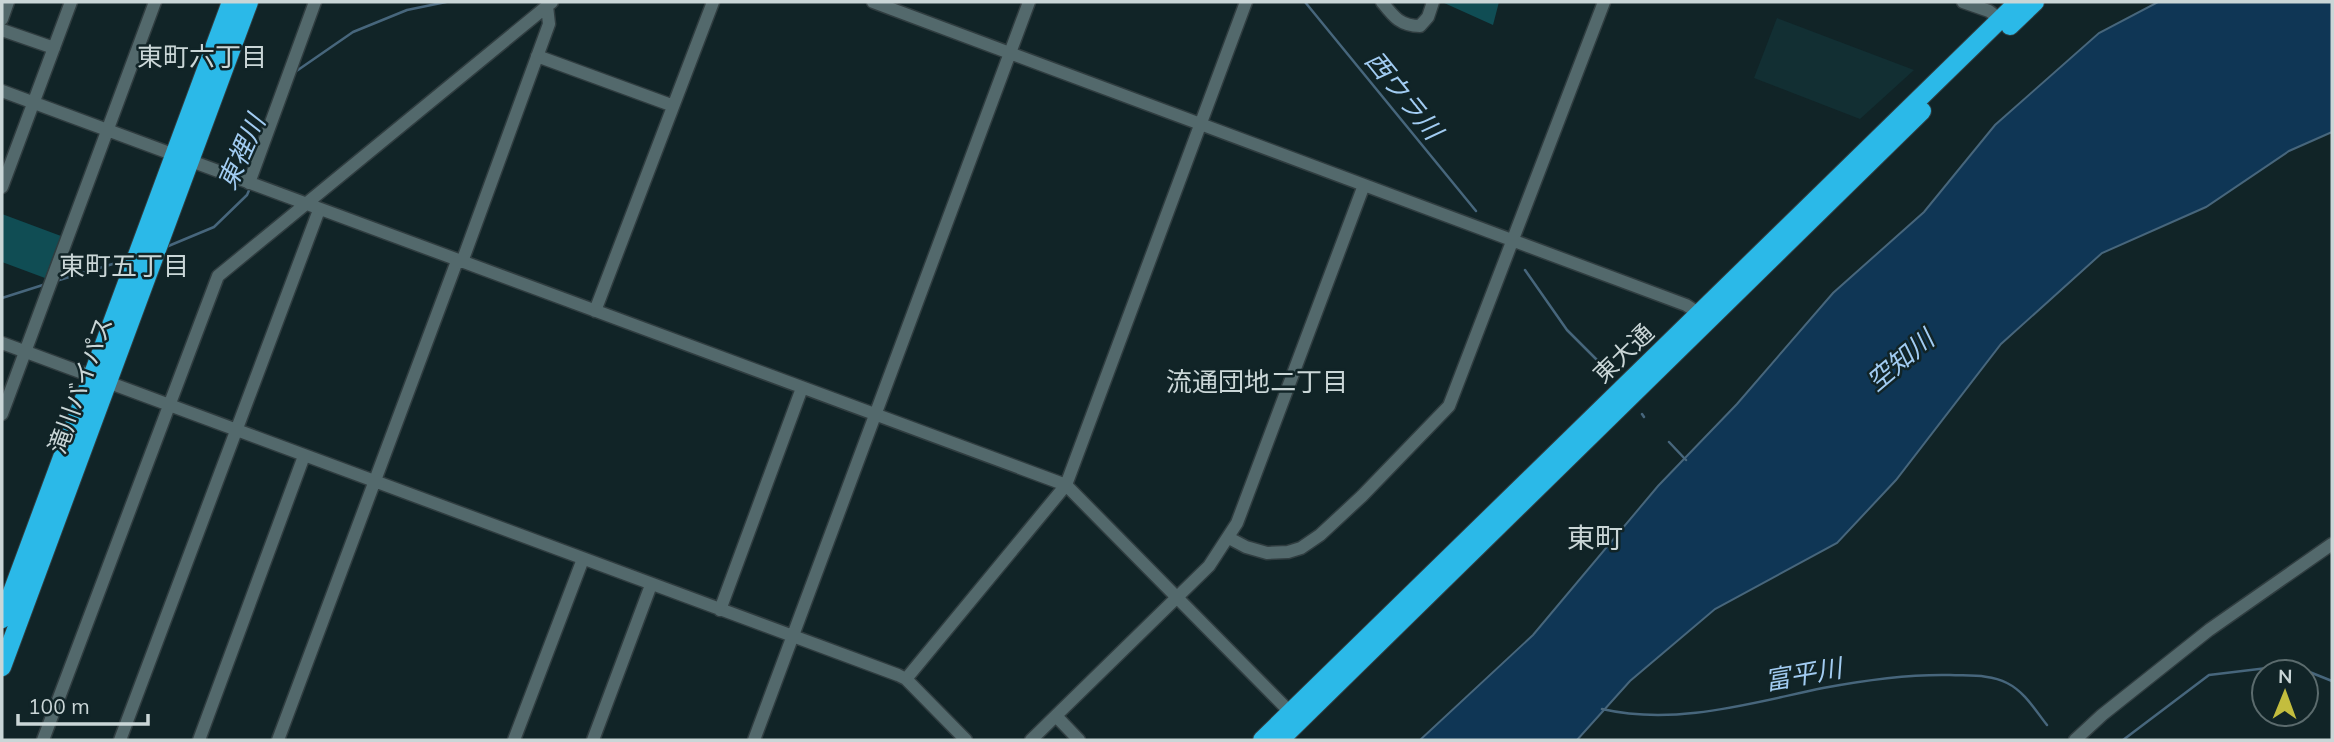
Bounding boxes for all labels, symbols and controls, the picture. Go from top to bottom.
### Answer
district label: 東町六丁目 [137,40,267,73]
water label: 西ウラ川 [1358,44,1451,148]
water label: 東裡川 [210,107,273,194]
district label: 東町五丁目 [59,249,189,282]
street label: 滝川バイパス [41,312,119,458]
street label: 東大通 [1587,317,1659,389]
water label: 空知川 [1860,320,1943,398]
district label: 流通団地二丁目 [1166,365,1348,398]
district label: 東町 [1567,520,1623,555]
water label: 富平川 [1762,650,1847,697]
north arrow [2250,658,2320,728]
text: N [2278,664,2293,688]
scale bar [18,682,147,726]
text: 100 m [28,693,90,719]

